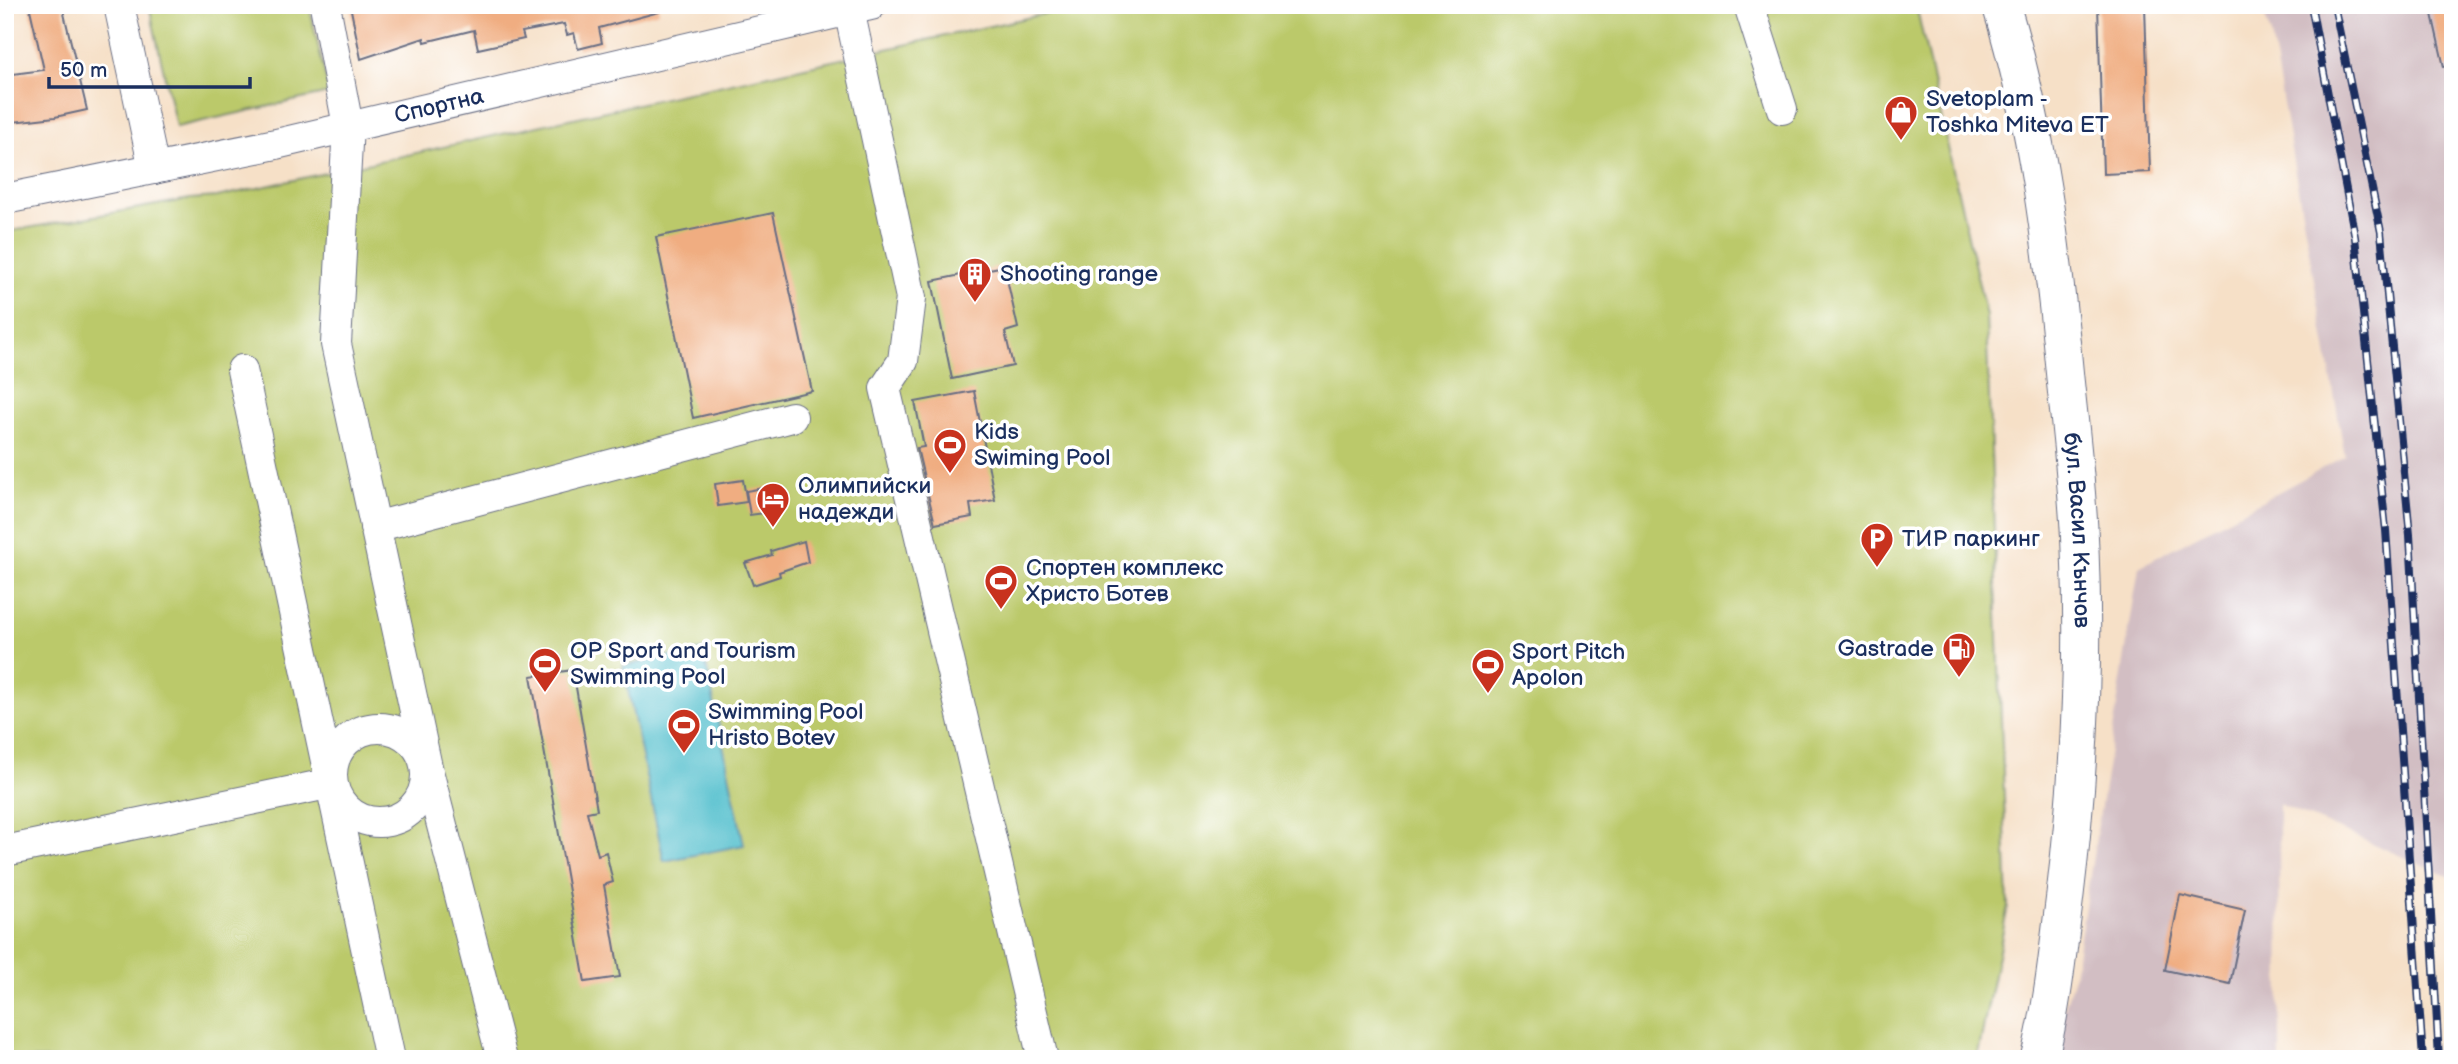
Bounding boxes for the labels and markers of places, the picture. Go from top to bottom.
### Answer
place label: Svetoplam - Toshka Miteva ET [1926,85,2109,139]
shop icon: Svetoplam - Toshka Miteva ET [1882,93,1920,142]
building icon: Shooting range [956,255,994,304]
place label: Shooting range [1000,260,1158,288]
place label: Kids Swiming Pool [974,418,1110,472]
sports icon: Kids Swiming Pool [931,426,969,475]
place label: Олимпийски надежди [798,472,931,526]
hotel icon: Олимпийски надежди [754,480,792,529]
parking icon: ТИР паркинг [1858,520,1896,569]
place label: ТИР паркинг [1902,525,2040,553]
place label: Спортен комплекс Христо Ботев [1026,554,1223,608]
sports icon: Спортен комплекс Христо Ботев [982,562,1020,611]
fuel station icon: Gastrade [1940,630,1978,679]
place label: Gastrade [1838,635,1934,663]
place label: OP Sport and Tourism Swimming Pool [570,637,796,691]
place label: Sport Pitch Apolon [1512,638,1625,692]
sports icon: OP Sport and Tourism Swimming Pool [526,645,564,694]
sports icon: Sport Pitch Apolon [1469,646,1507,695]
place label: Swimming Pool Hristo Botev [708,698,863,752]
sports icon: Swimming Pool Hristo Botev [665,706,703,755]

